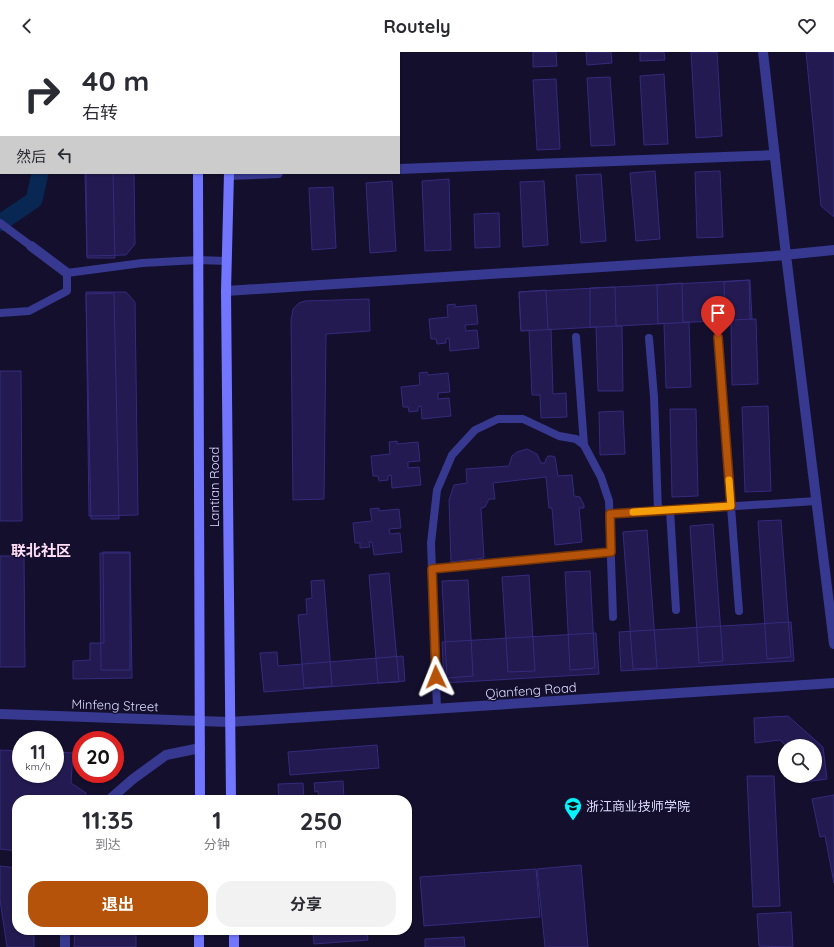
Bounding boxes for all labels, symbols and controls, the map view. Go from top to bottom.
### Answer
icon: back [16,15,38,37]
text: Routely [383,15,451,38]
icon: heart [796,15,818,37]
text: 40 m [82,63,149,98]
icon: right [16,68,68,120]
text: 右转 [82,101,118,124]
icon: left [54,144,76,166]
text: 然后 [16,147,46,166]
pin [701,296,735,337]
icon: arrive [707,302,729,324]
street label: Lantian Road [206,447,222,527]
district label: 联北社区 [11,541,71,560]
position arrow [415,656,457,698]
street label: Qianfeng Road [485,679,577,701]
street label: Minfeng Street [71,695,159,715]
speed limit sign: 20 [72,731,124,783]
text: 11 [30,739,46,764]
map controls [778,739,822,783]
button: search [778,739,822,783]
text: km/h [25,760,51,773]
school or university icon: 浙江商业技师学院 [563,796,583,821]
place label: 浙江商业技师学院 [586,798,690,814]
text: 11:35 [82,805,134,835]
text: 1 [212,805,222,835]
text: 250 [300,806,342,836]
text: m [315,835,327,851]
text: 到达 [95,836,121,852]
text: 分钟 [204,836,230,852]
button: 退出 [28,881,208,927]
button: 分享 [216,881,396,927]

